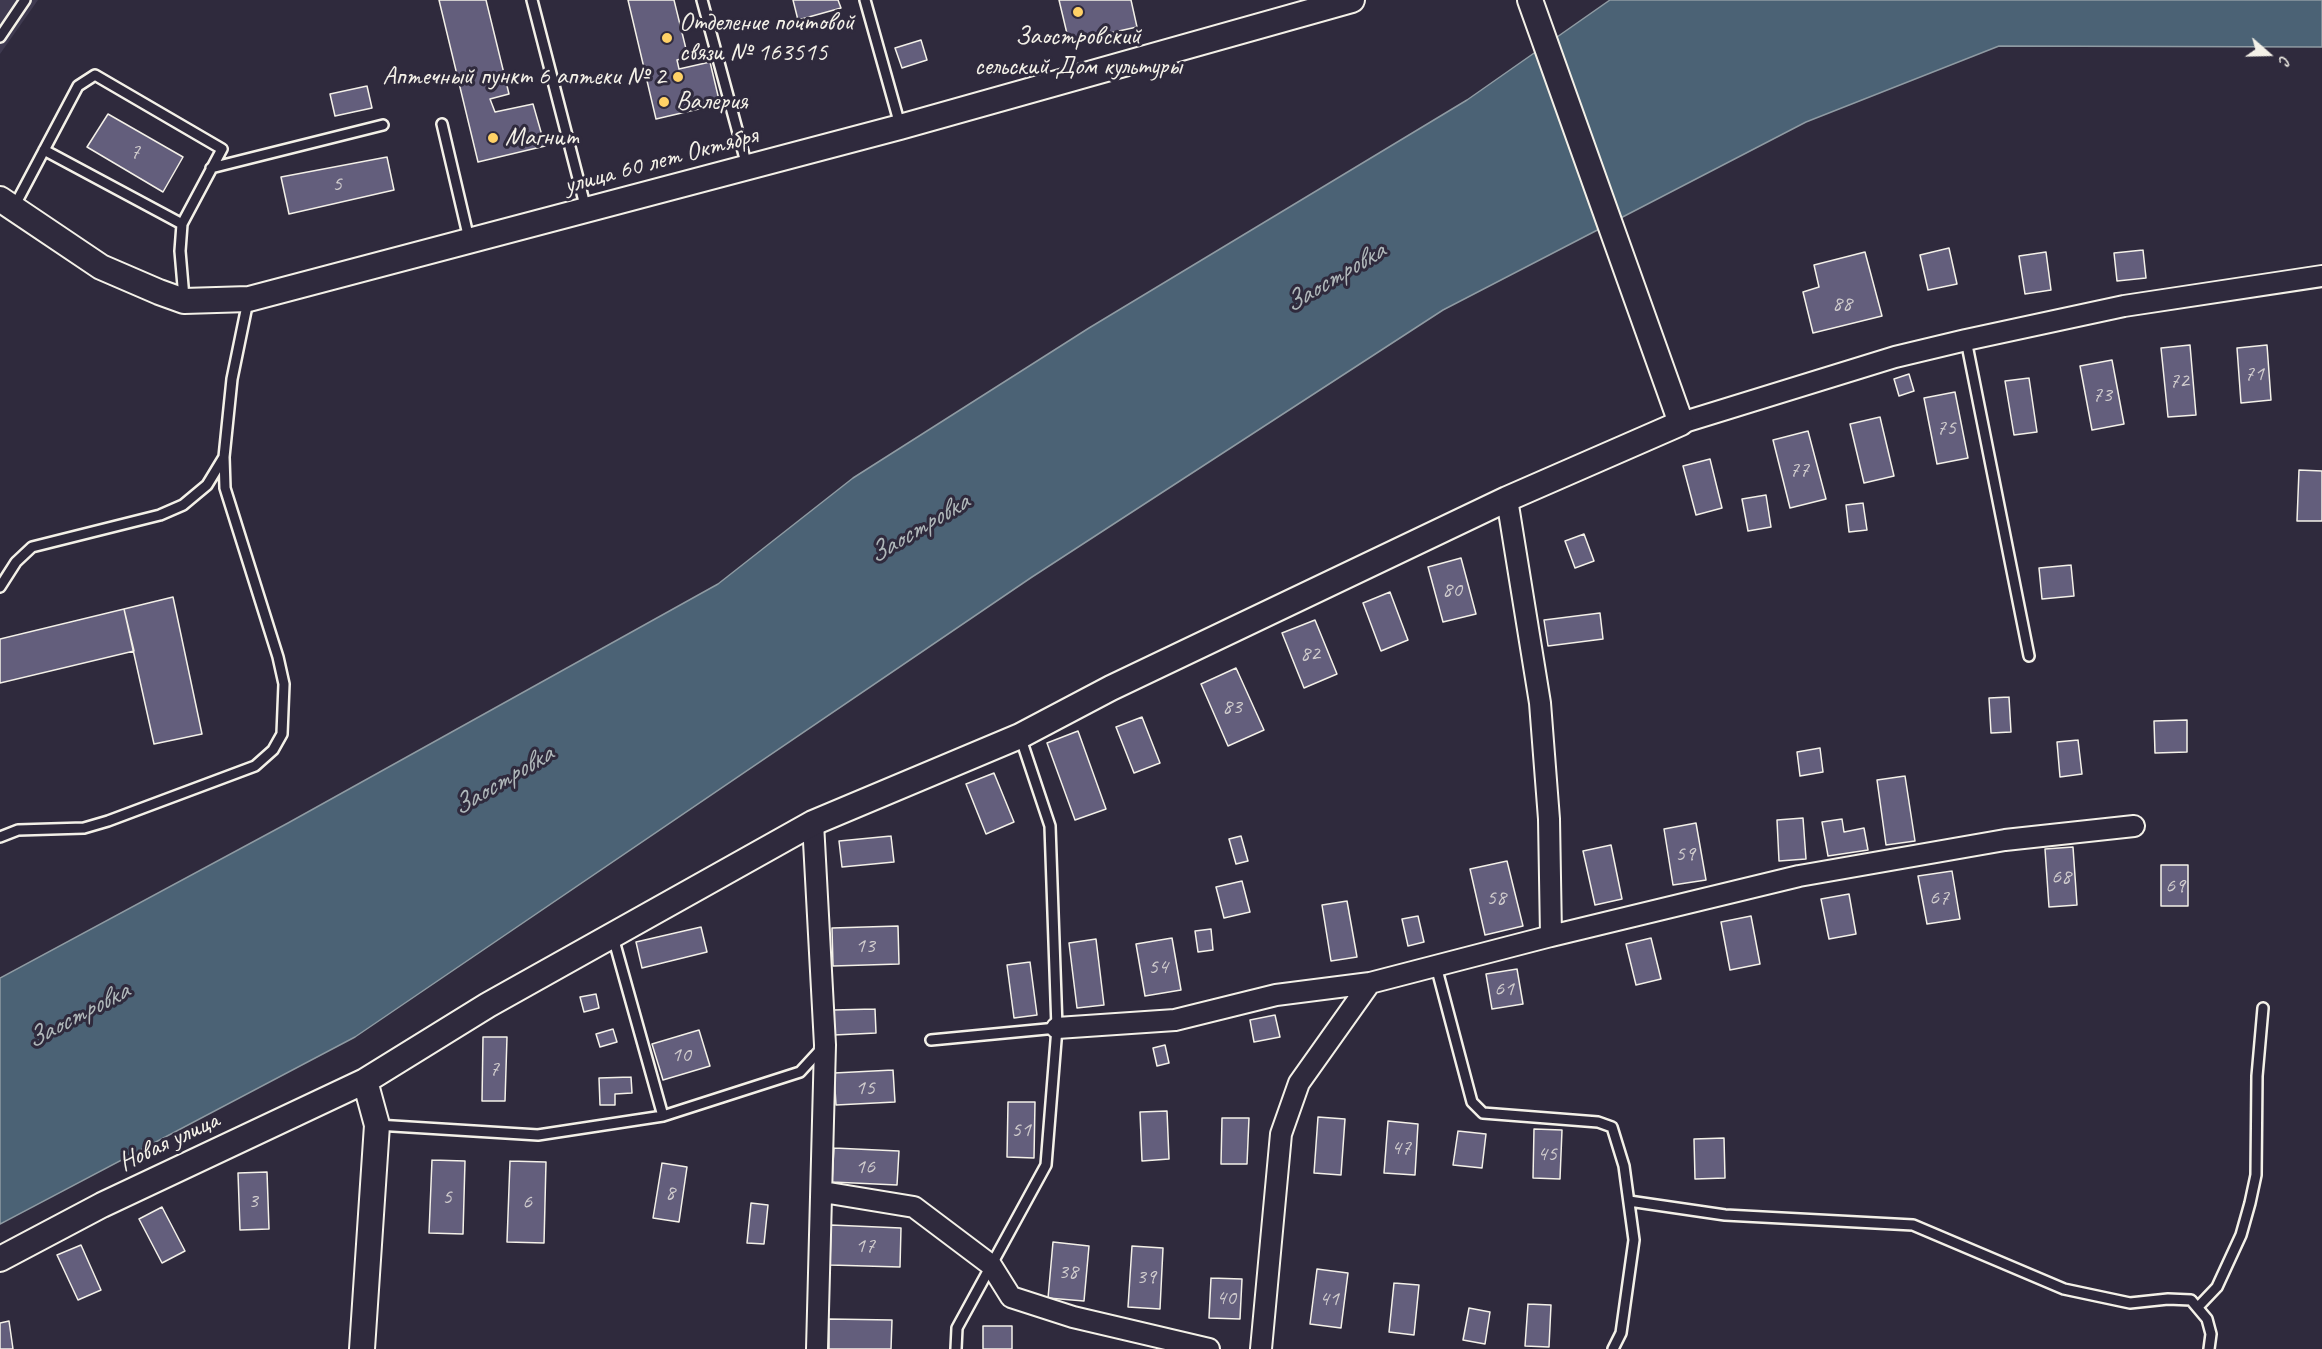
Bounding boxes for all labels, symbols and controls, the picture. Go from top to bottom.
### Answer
marker: Заостровский сельский Дом культуры [1071,5,1085,19]
place label: Отделение почтовой связи № 163515 [679,7,854,68]
place label: Заостровский сельский Дом культуры [974,21,1182,82]
north arrow [2238,24,2298,84]
marker: Отделение почтовой связи № 163515 [660,31,674,45]
text: С [2274,53,2296,67]
place label: Аптечный пункт 6 аптеки № 2 [383,61,666,93]
marker: Аптечный пункт 6 аптеки № 2 [671,70,685,84]
place label: Валерия [676,86,748,118]
marker: Валерия [657,95,671,109]
street label: улица 60 лет Октября [561,120,761,202]
place label: Магнит [505,122,579,154]
marker: Магнит [486,131,500,145]
house number: 7 [130,139,140,165]
house number: 5 [332,171,342,197]
water label: Заостровка [1279,235,1391,321]
house number: 88 [1832,291,1852,317]
house number: 71 [2244,361,2264,387]
house number: 72 [2169,368,2189,394]
house number: 73 [2092,382,2112,408]
house number: 75 [1936,415,1956,441]
house number: 77 [1789,457,1809,483]
water label: Заостровка [863,486,975,572]
house number: 80 [1442,577,1462,603]
house number: 82 [1300,641,1320,667]
house number: 83 [1222,694,1242,720]
water label: Заостровка [447,738,559,824]
house number: 59 [1675,841,1695,867]
house number: 68 [2051,864,2071,890]
house number: 69 [2165,873,2185,899]
house number: 58 [1486,885,1506,911]
house number: 67 [1929,885,1949,911]
house number: 13 [855,933,875,959]
house number: 54 [1148,954,1168,980]
water label: Заостровка [21,975,135,1057]
house number: 61 [1494,976,1514,1002]
house number: 10 [671,1042,691,1068]
house number: 7 [489,1056,499,1082]
house number: 15 [855,1075,875,1101]
street label: Новая улица [114,1105,224,1179]
house number: 51 [1011,1117,1031,1143]
house number: 47 [1391,1135,1411,1161]
house number: 45 [1537,1141,1557,1167]
house number: 16 [855,1154,875,1180]
house number: 8 [665,1180,675,1206]
house number: 5 [442,1184,452,1210]
house number: 3 [248,1188,258,1214]
house number: 6 [522,1189,532,1215]
house number: 17 [855,1233,875,1259]
house number: 38 [1058,1259,1078,1285]
house number: 39 [1136,1264,1156,1290]
house number: 40 [1216,1285,1236,1311]
house number: 41 [1319,1286,1339,1312]

